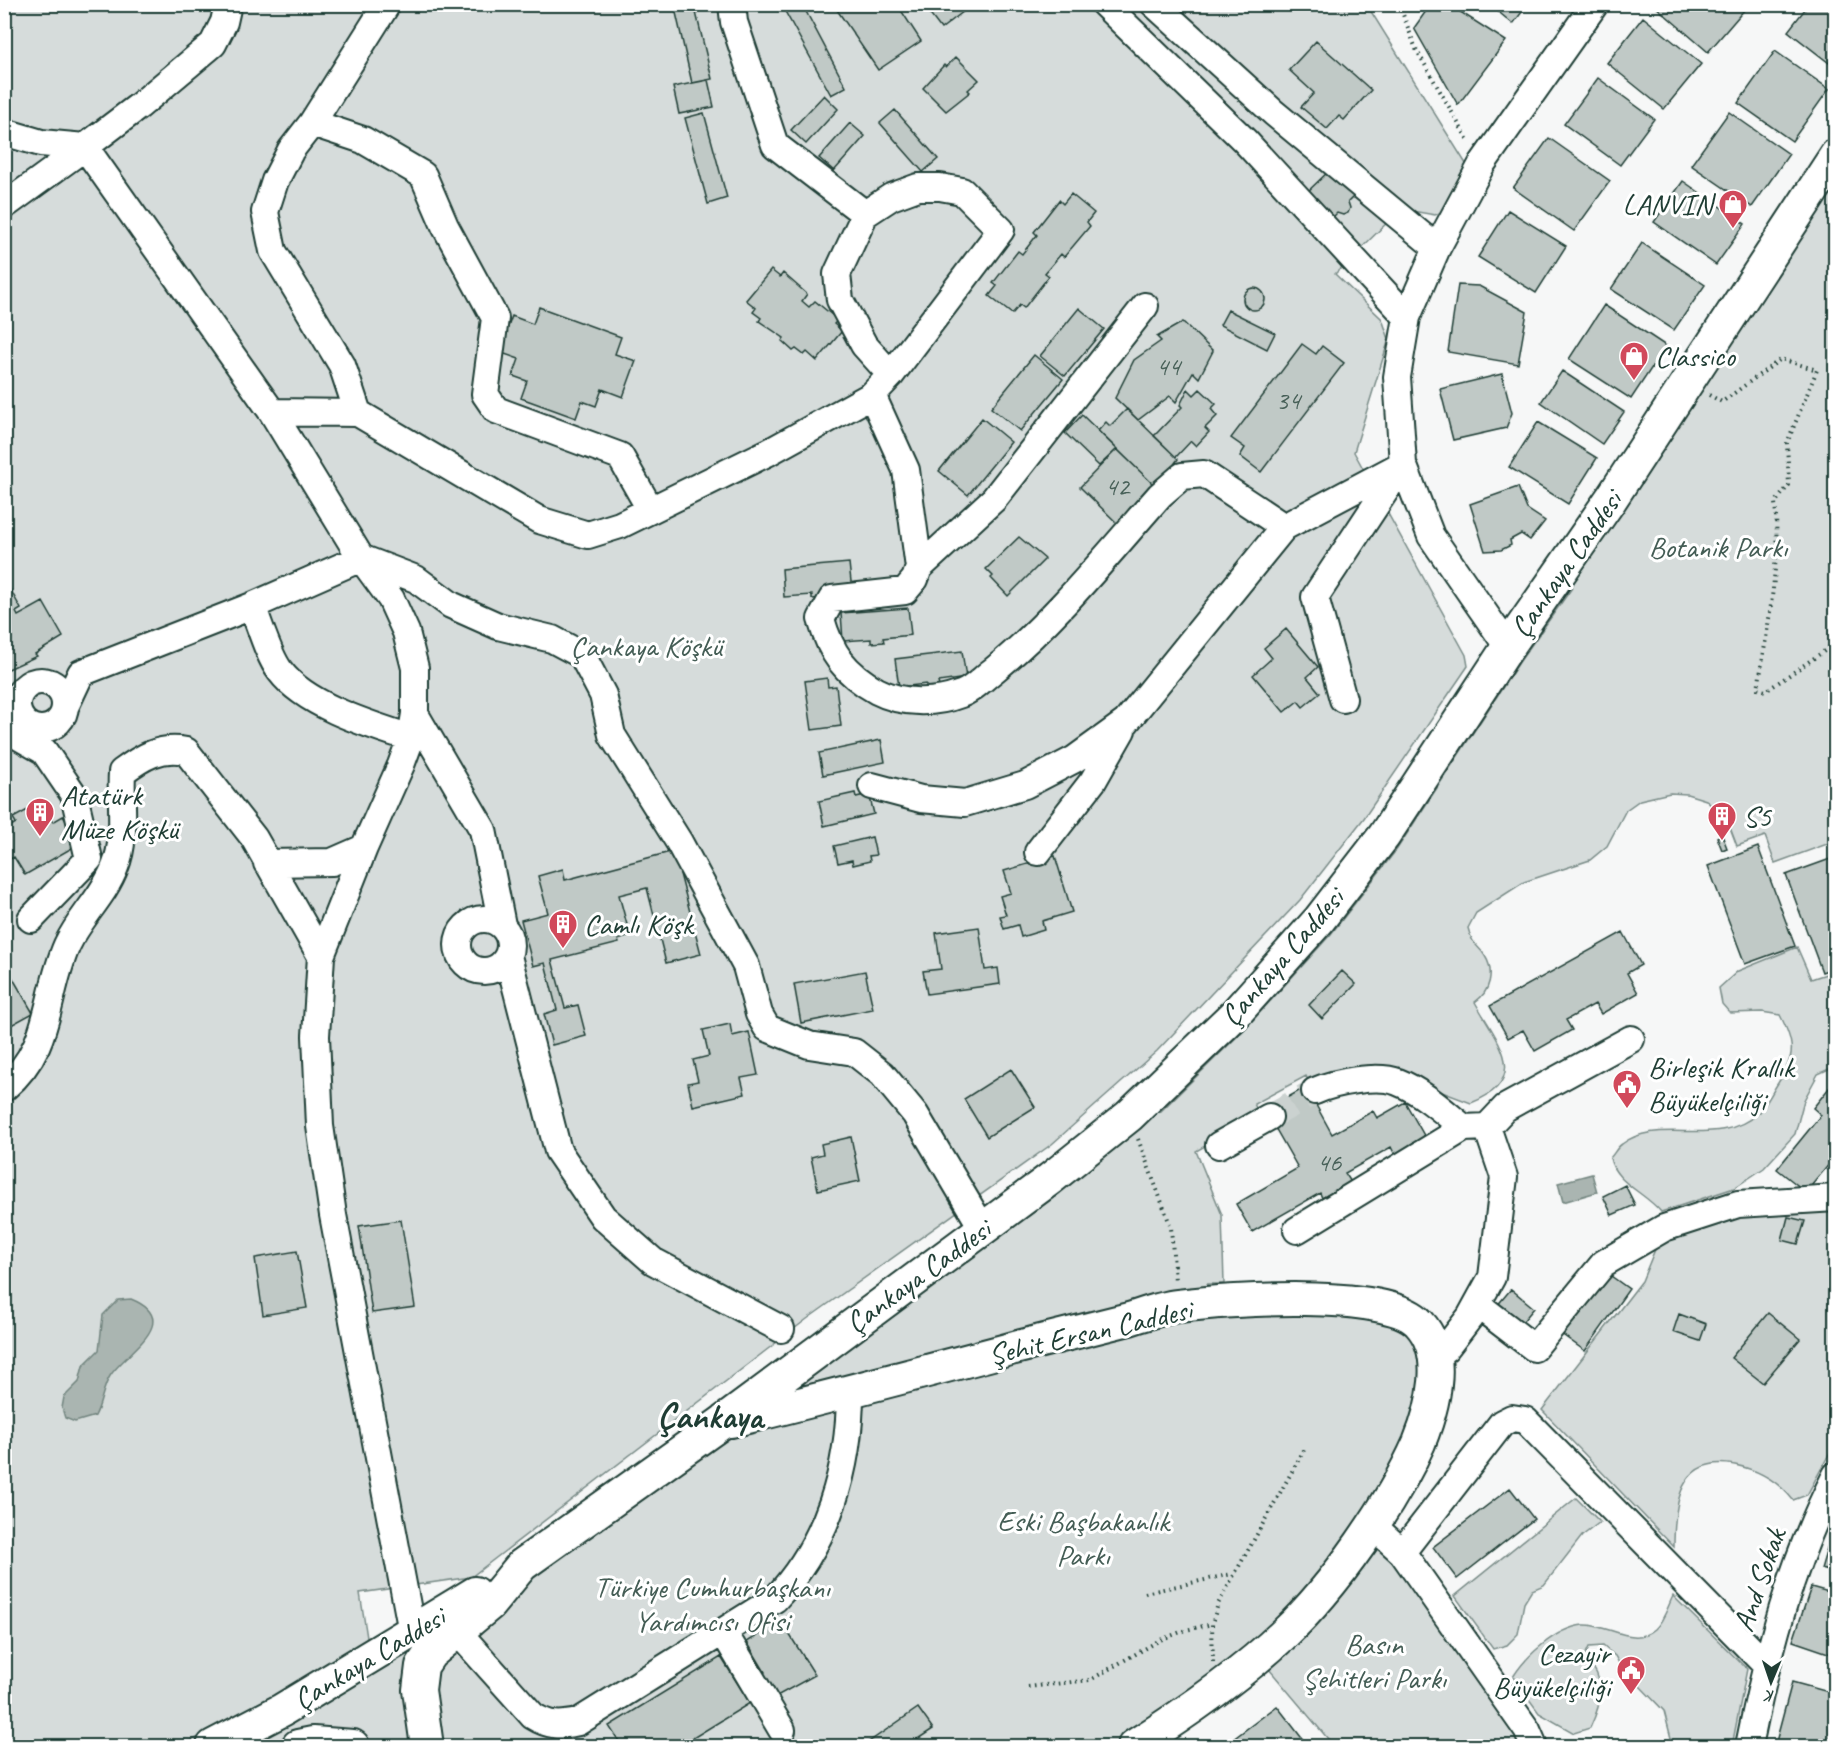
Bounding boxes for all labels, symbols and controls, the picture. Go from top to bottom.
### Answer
place label: LANVIN [1623,185,1717,223]
shop icon: LANVIN [1717,188,1749,230]
place label: Classico [1655,337,1736,375]
shop icon: Classico [1618,340,1650,382]
house number: 44 [1156,349,1183,383]
house number: 34 [1276,383,1303,417]
house number: 42 [1105,469,1131,503]
street label: Çankaya Caddesi [1502,481,1632,645]
park label: Botanik Parkı [1649,528,1789,566]
park label: Çankaya Köşkü [570,627,726,665]
place label: Atatürk Müze Köşkü [61,776,182,848]
building icon: Atatürk Müze Köşkü [24,796,56,838]
place label: S5 [1743,797,1773,835]
building icon: S5 [1706,800,1738,842]
street label: Çankaya Caddesi [1212,878,1354,1034]
place label: Camlı Köşk [584,905,695,943]
building icon: Camlı Köşk [547,908,579,950]
place label: Birleşik Krallık Büyükelçiliği [1648,1048,1796,1120]
public building icon: Birleşik Krallık Büyükelçiliği [1611,1068,1643,1110]
house number: 46 [1317,1145,1342,1179]
street label: Çankaya Caddesi [838,1209,1001,1341]
street label: Şehit Ersan Caddesi [985,1289,1199,1374]
district label: Çankaya [657,1393,766,1439]
park label: Eski Başbakanlık Parkı [997,1502,1171,1574]
street label: And Sokak [1724,1522,1795,1636]
park label: Türkiye Cumhurbaşkanı Yardımcısı Ofisi [594,1568,831,1640]
street label: Çankaya Caddesi [286,1596,455,1718]
park label: Basın Şehitleri Parkı [1302,1625,1448,1697]
place label: Cezayir Büyükelçiliği [1493,1634,1613,1706]
north arrow [1741,1652,1801,1712]
public building icon: Cezayir Büyükelçiliği [1615,1654,1647,1696]
text: K [1762,1686,1775,1706]

